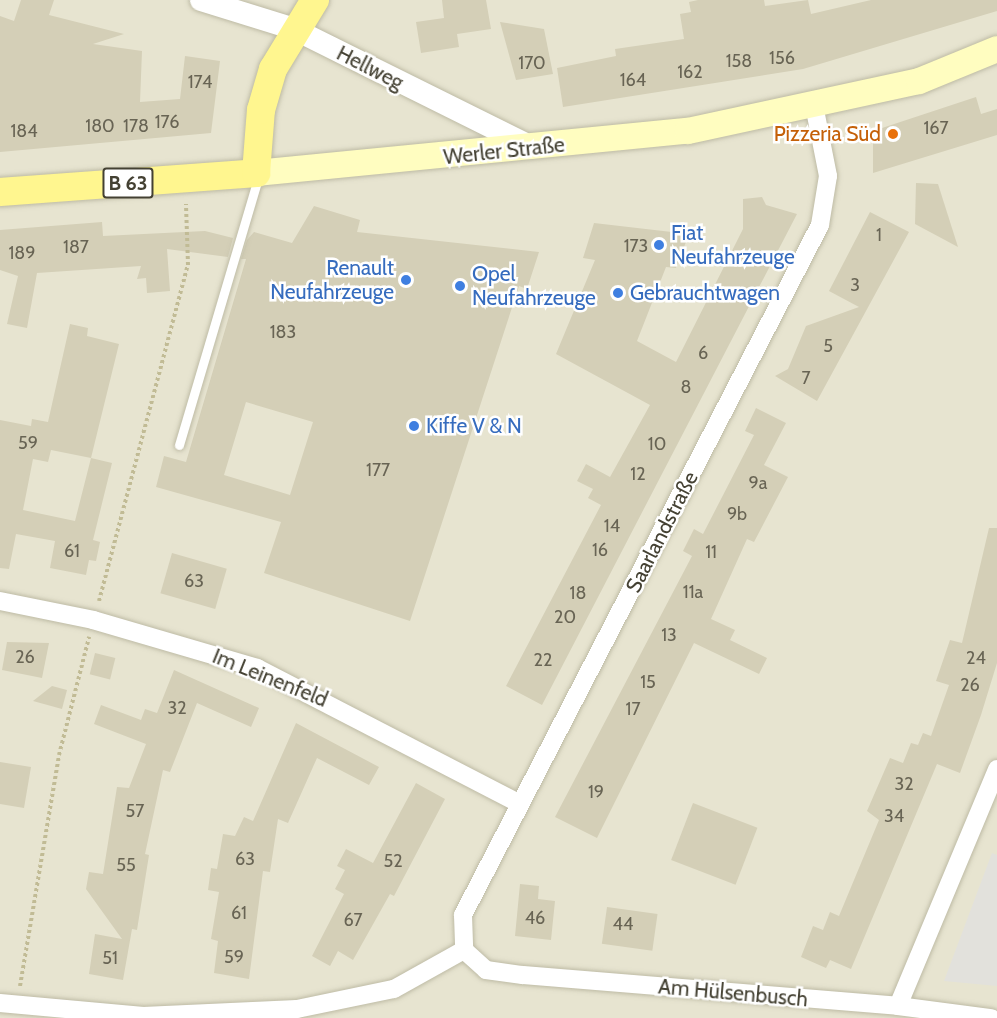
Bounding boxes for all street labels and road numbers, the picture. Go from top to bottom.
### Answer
street label: Hellweg [332,41,408,95]
street label: Werler Straße [442,132,566,170]
road number: B 63 [101,166,155,200]
street label: Saarlandstraße [621,467,703,597]
street label: Im Leinenfeld [209,643,331,713]
street label: Am Hülsenbusch [657,974,809,1012]

